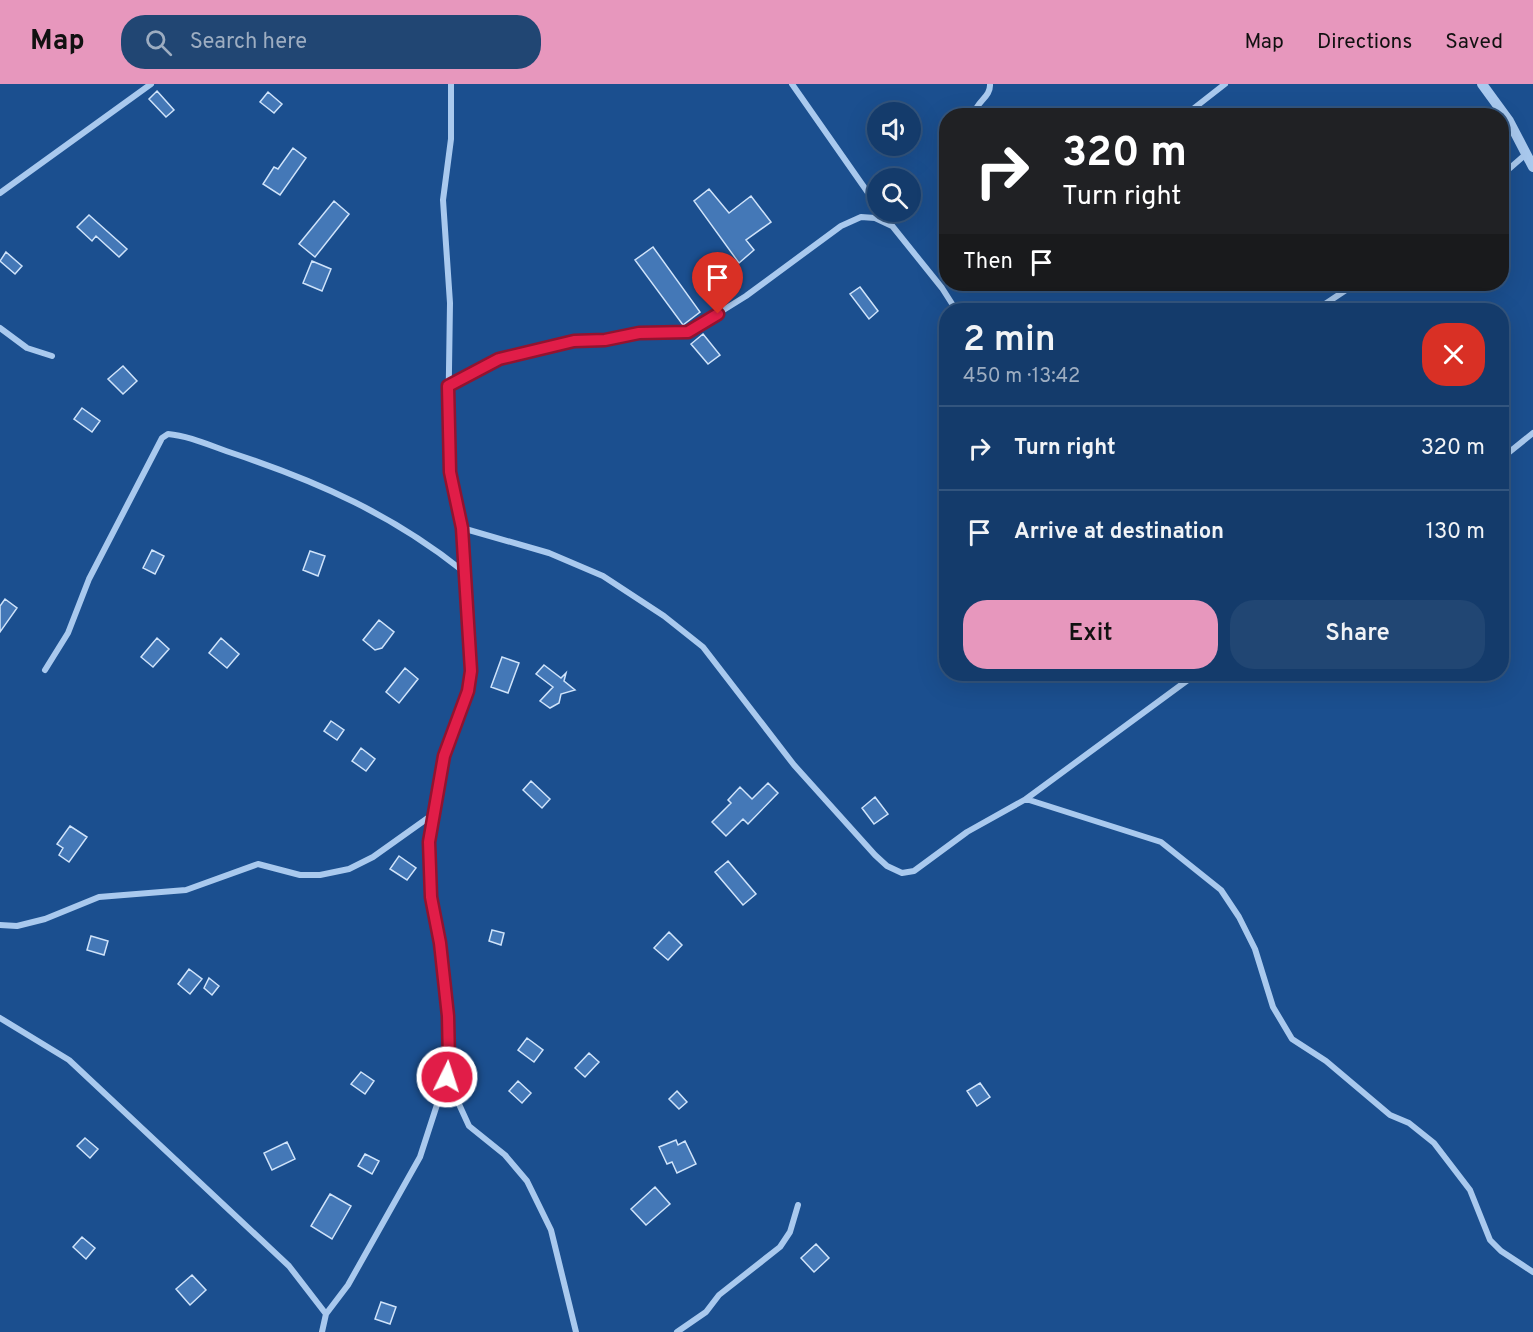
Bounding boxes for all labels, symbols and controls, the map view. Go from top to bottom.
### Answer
search box [121,15,541,69]
text: Map [30,24,85,60]
icon: search [142,26,175,59]
text: Search here [190,29,307,56]
text: Map [1244,29,1284,56]
text: Directions [1317,29,1412,56]
text: Saved [1445,29,1503,56]
map controls [867,102,921,222]
button: sound [867,102,921,156]
text: 320 m [1062,128,1187,181]
icon: right [963,132,1041,210]
button: search [867,168,921,222]
text: Turn right [1062,180,1181,214]
icon: arrive [1025,246,1058,279]
text: Then [963,249,1013,276]
pin [692,252,743,314]
icon: arrive [701,261,734,294]
text: 2 min [963,318,1056,364]
button: close [1422,323,1485,386]
text: 450 m · 13:42 [963,364,1080,390]
icon: right [963,432,996,465]
text: Turn right [1014,435,1116,462]
text: 320 m [1421,435,1485,462]
icon: arrive [963,516,996,549]
text: Arrive at destination [1014,519,1224,546]
text: 130 m [1426,519,1485,546]
button: Exit [963,600,1218,669]
button: Share [1230,600,1485,669]
position arrow [415,1045,479,1109]

